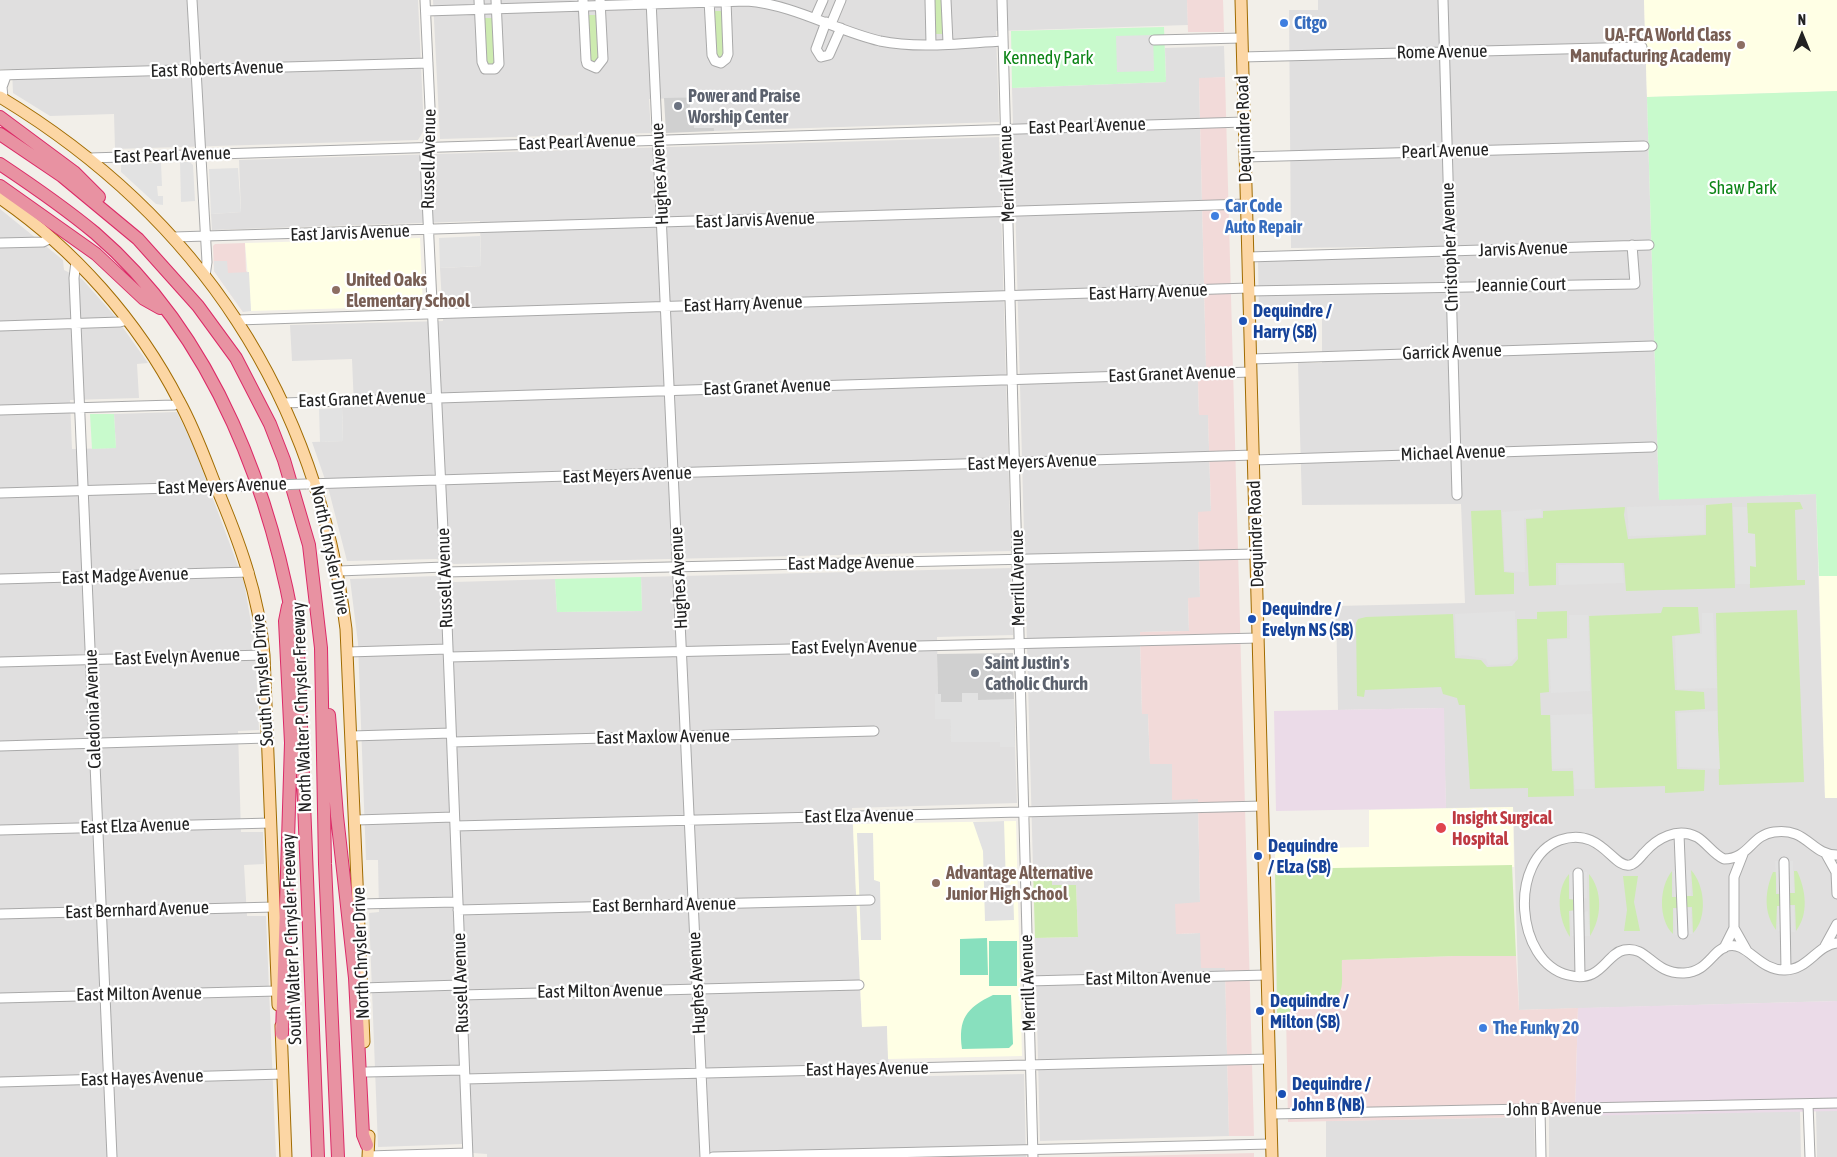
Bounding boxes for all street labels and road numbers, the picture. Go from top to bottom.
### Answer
street label: Rome Avenue [1396,40,1488,64]
street label: East Roberts Avenue [150,56,284,82]
street label: Dequindre Road [1231,75,1257,183]
street label: Russell Avenue [417,109,441,209]
street label: East Pearl Avenue [1028,113,1146,139]
street label: Hughes Avenue [647,122,673,226]
street label: Merrill Avenue [995,125,1019,223]
street label: East Pearl Avenue [518,129,636,155]
street label: Pearl Avenue [1401,139,1489,163]
street label: East Pearl Avenue [113,142,231,168]
street label: Christopher Avenue [1437,182,1463,312]
street label: East Jarvis Avenue [695,207,815,233]
street label: East Jarvis Avenue [290,220,410,246]
street label: Jarvis Avenue [1478,237,1568,261]
street label: Jeannie Court [1476,273,1566,297]
street label: East Harry Avenue [1088,279,1208,305]
street label: East Harry Avenue [683,291,803,317]
street label: Garrick Avenue [1402,339,1502,365]
street label: East Granet Avenue [1108,361,1236,387]
street label: East Granet Avenue [703,374,831,400]
street label: East Granet Avenue [298,386,426,412]
street label: Michael Avenue [1400,440,1506,466]
street label: East Meyers Avenue [967,449,1097,475]
street label: East Meyers Avenue [562,462,692,488]
street label: East Meyers Avenue [157,473,287,499]
street label: Dequindre Road [1243,480,1269,588]
street label: North Chrysler Drive [306,483,354,617]
street label: Hughes Avenue [666,526,692,630]
street label: Russell Avenue [432,527,458,629]
street label: Merrill Avenue [1006,529,1030,627]
street label: East Madge Avenue [787,551,915,575]
street label: East Madge Avenue [61,563,189,589]
street label: North Walter P. Chrysler Freeway [288,601,316,813]
street label: South Chrysler Drive [248,613,278,747]
street label: East Evelyn Avenue [791,635,917,659]
street label: East Evelyn Avenue [114,644,240,670]
street label: Caledonia Avenue [80,649,106,769]
street label: East Maxlow Avenue [596,725,730,749]
street label: East Elza Avenue [804,804,914,828]
street label: East Elza Avenue [80,813,190,839]
street label: South Walter P. Chrysler Freeway [278,833,306,1045]
street label: North Chrysler Drive [348,887,374,1019]
street label: East Bernhard Avenue [592,893,736,917]
street label: East Bernhard Avenue [65,897,209,923]
street label: Hughes Avenue [684,931,710,1035]
street label: Russell Avenue [448,932,474,1034]
street label: Merrill Avenue [1016,934,1040,1032]
street label: East Milton Avenue [1085,966,1211,990]
street label: East Milton Avenue [537,979,663,1003]
street label: East Milton Avenue [76,982,202,1006]
street label: East Hayes Avenue [805,1057,929,1081]
street label: East Hayes Avenue [80,1065,204,1091]
street label: John B Avenue [1506,1097,1602,1121]

